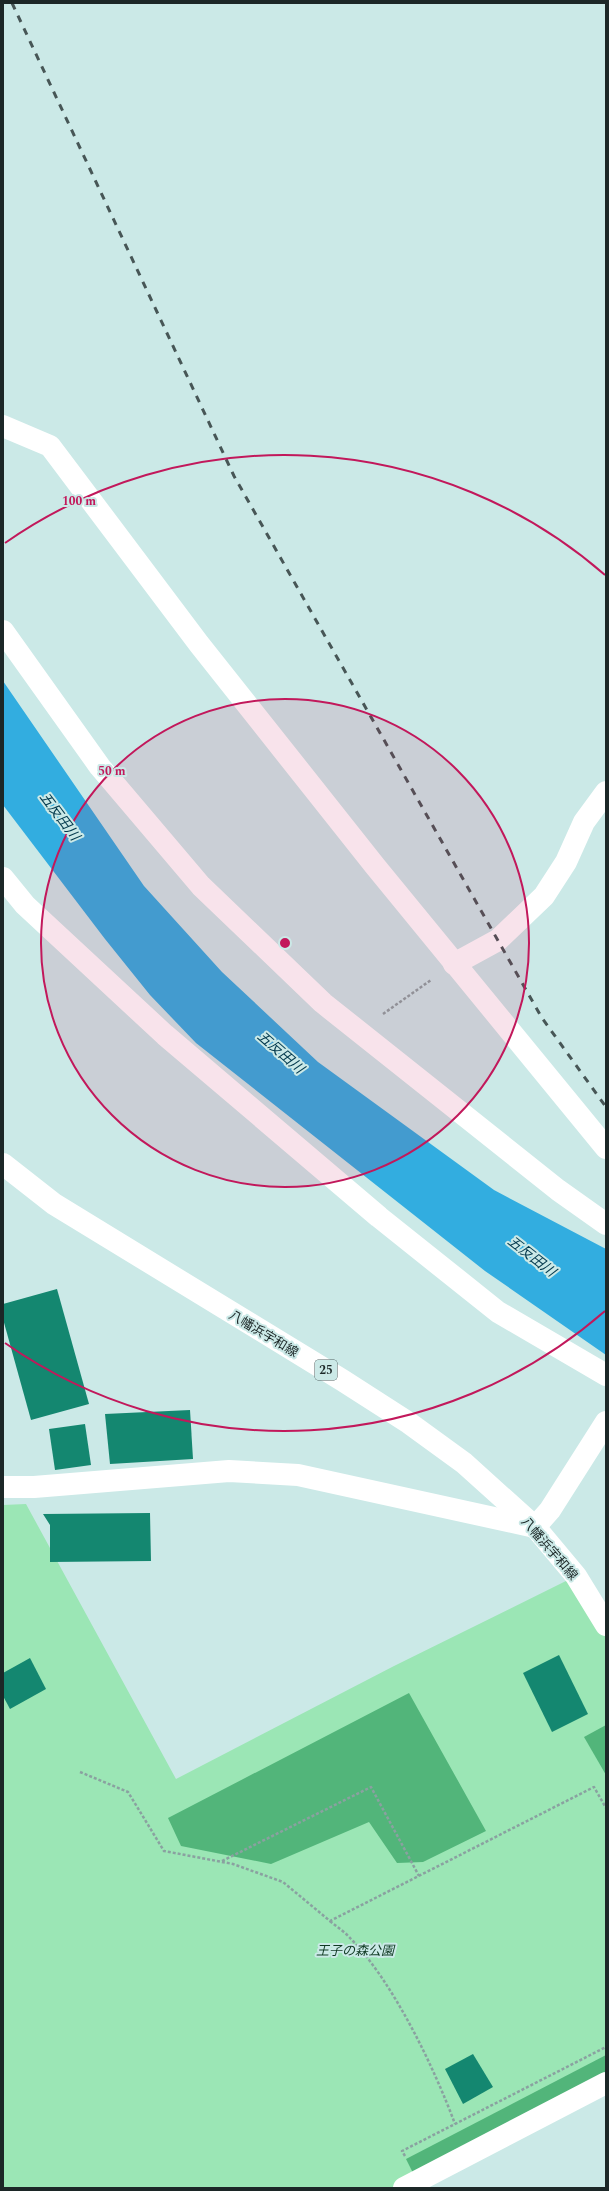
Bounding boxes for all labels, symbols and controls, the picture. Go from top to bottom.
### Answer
text: 100 m [62,492,96,511]
text: 50 m [98,762,126,781]
water label: 五反田川 [34,788,86,847]
centre of rings [278,936,292,950]
water label: 五反田川 [253,1026,310,1080]
water label: 五反田川 [503,1231,562,1283]
street label: 八幡浜宇和線 [225,1305,302,1363]
road number: 25 [315,1360,337,1380]
street label: 八幡浜宇和線 [516,1513,582,1585]
park label: 王子の森公園 [316,1941,396,1961]

